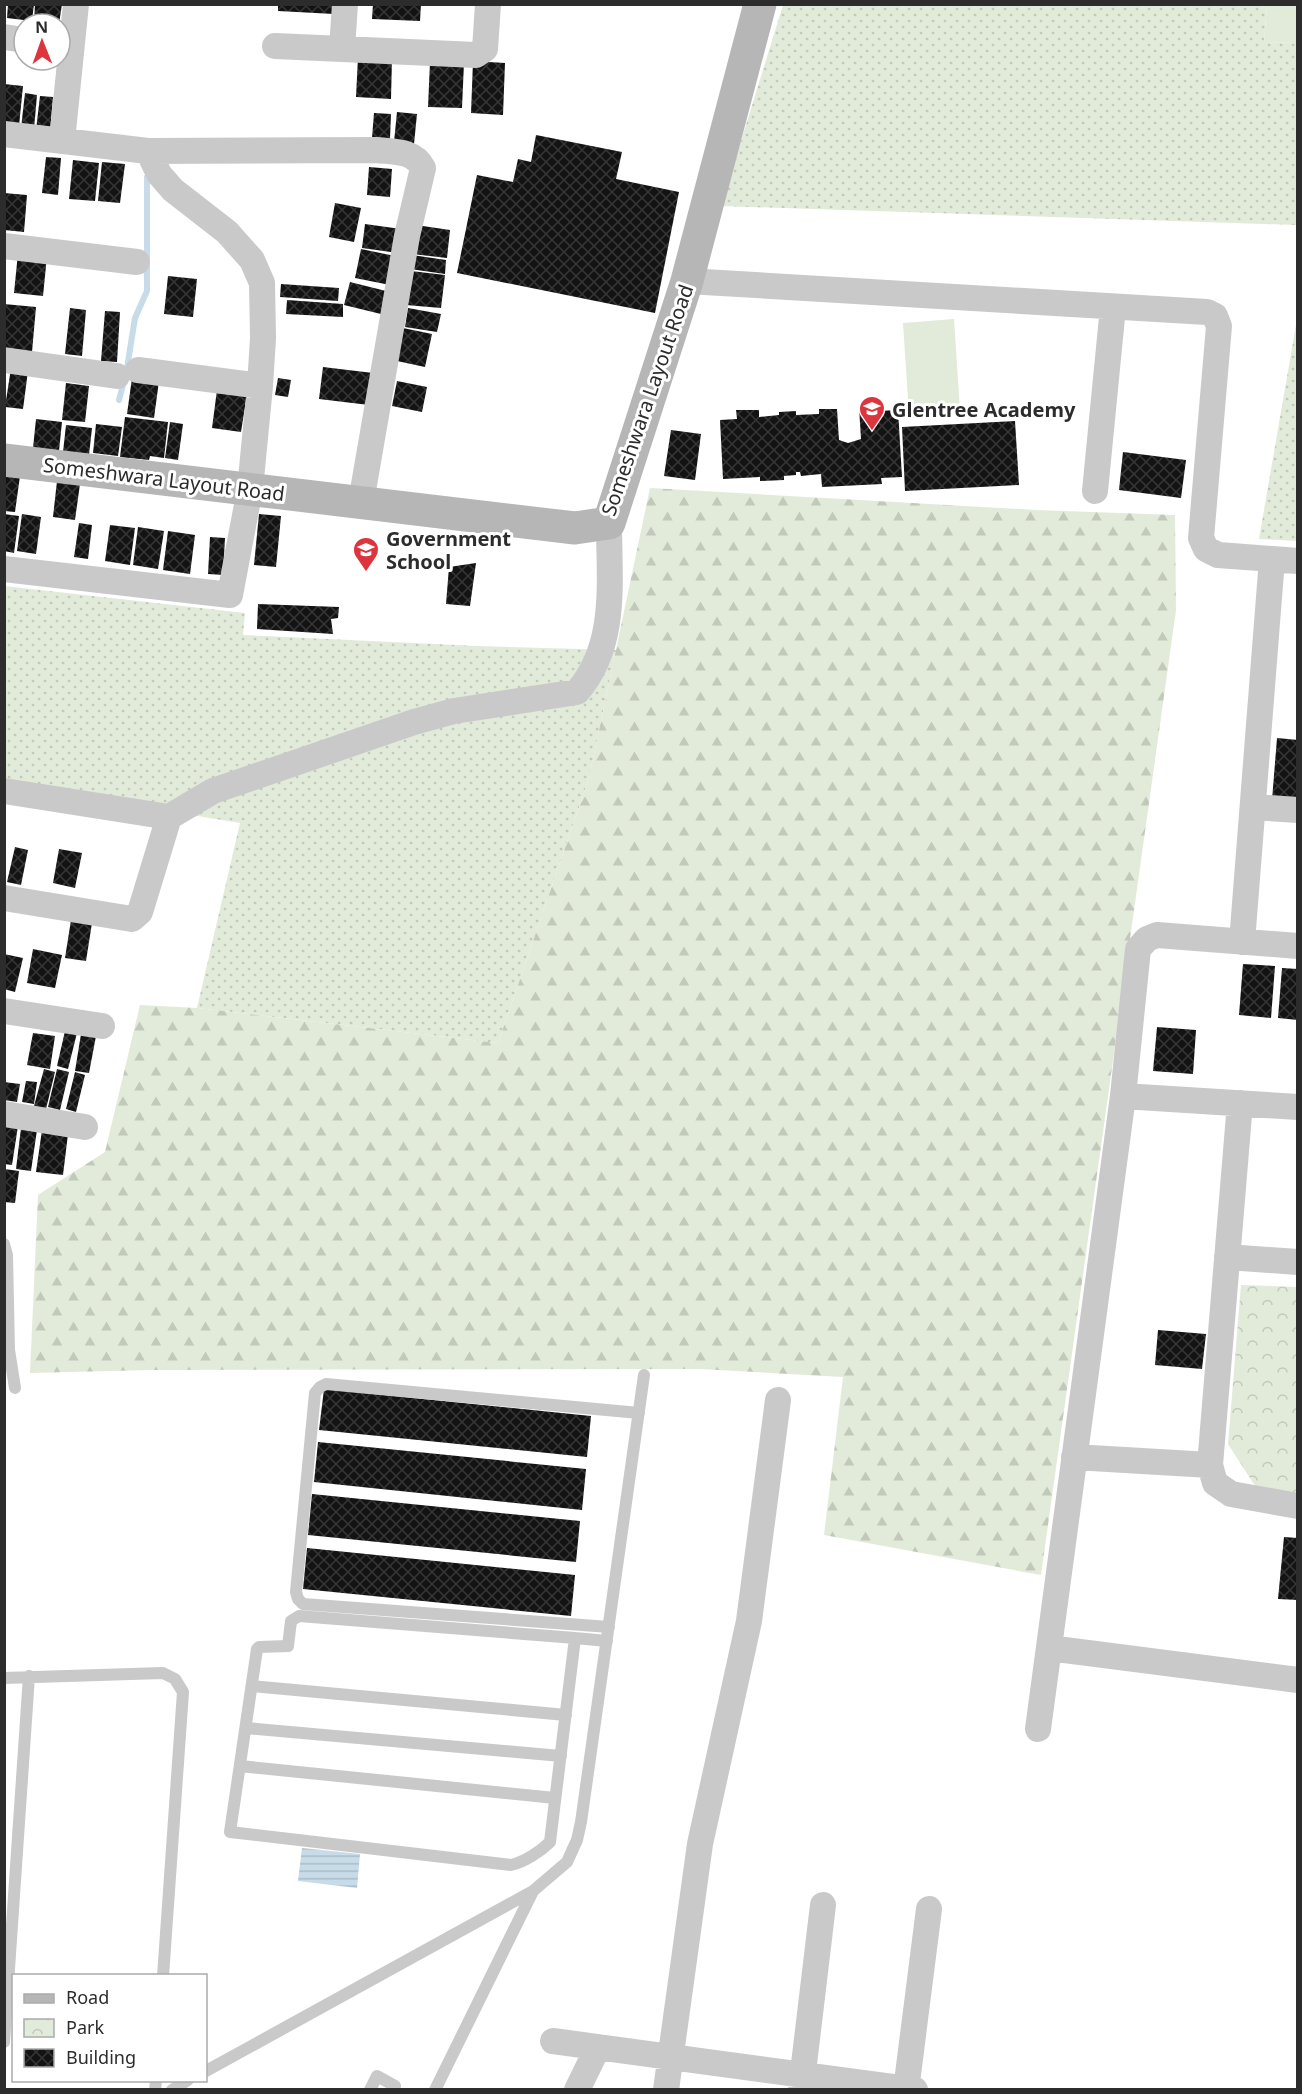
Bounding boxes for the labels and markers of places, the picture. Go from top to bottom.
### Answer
school or university icon: Glentree Academy [857,394,887,432]
place label: Glentree Academy [892,396,1076,423]
place label: Government School [386,525,511,575]
school or university icon: Government School [351,535,381,573]

